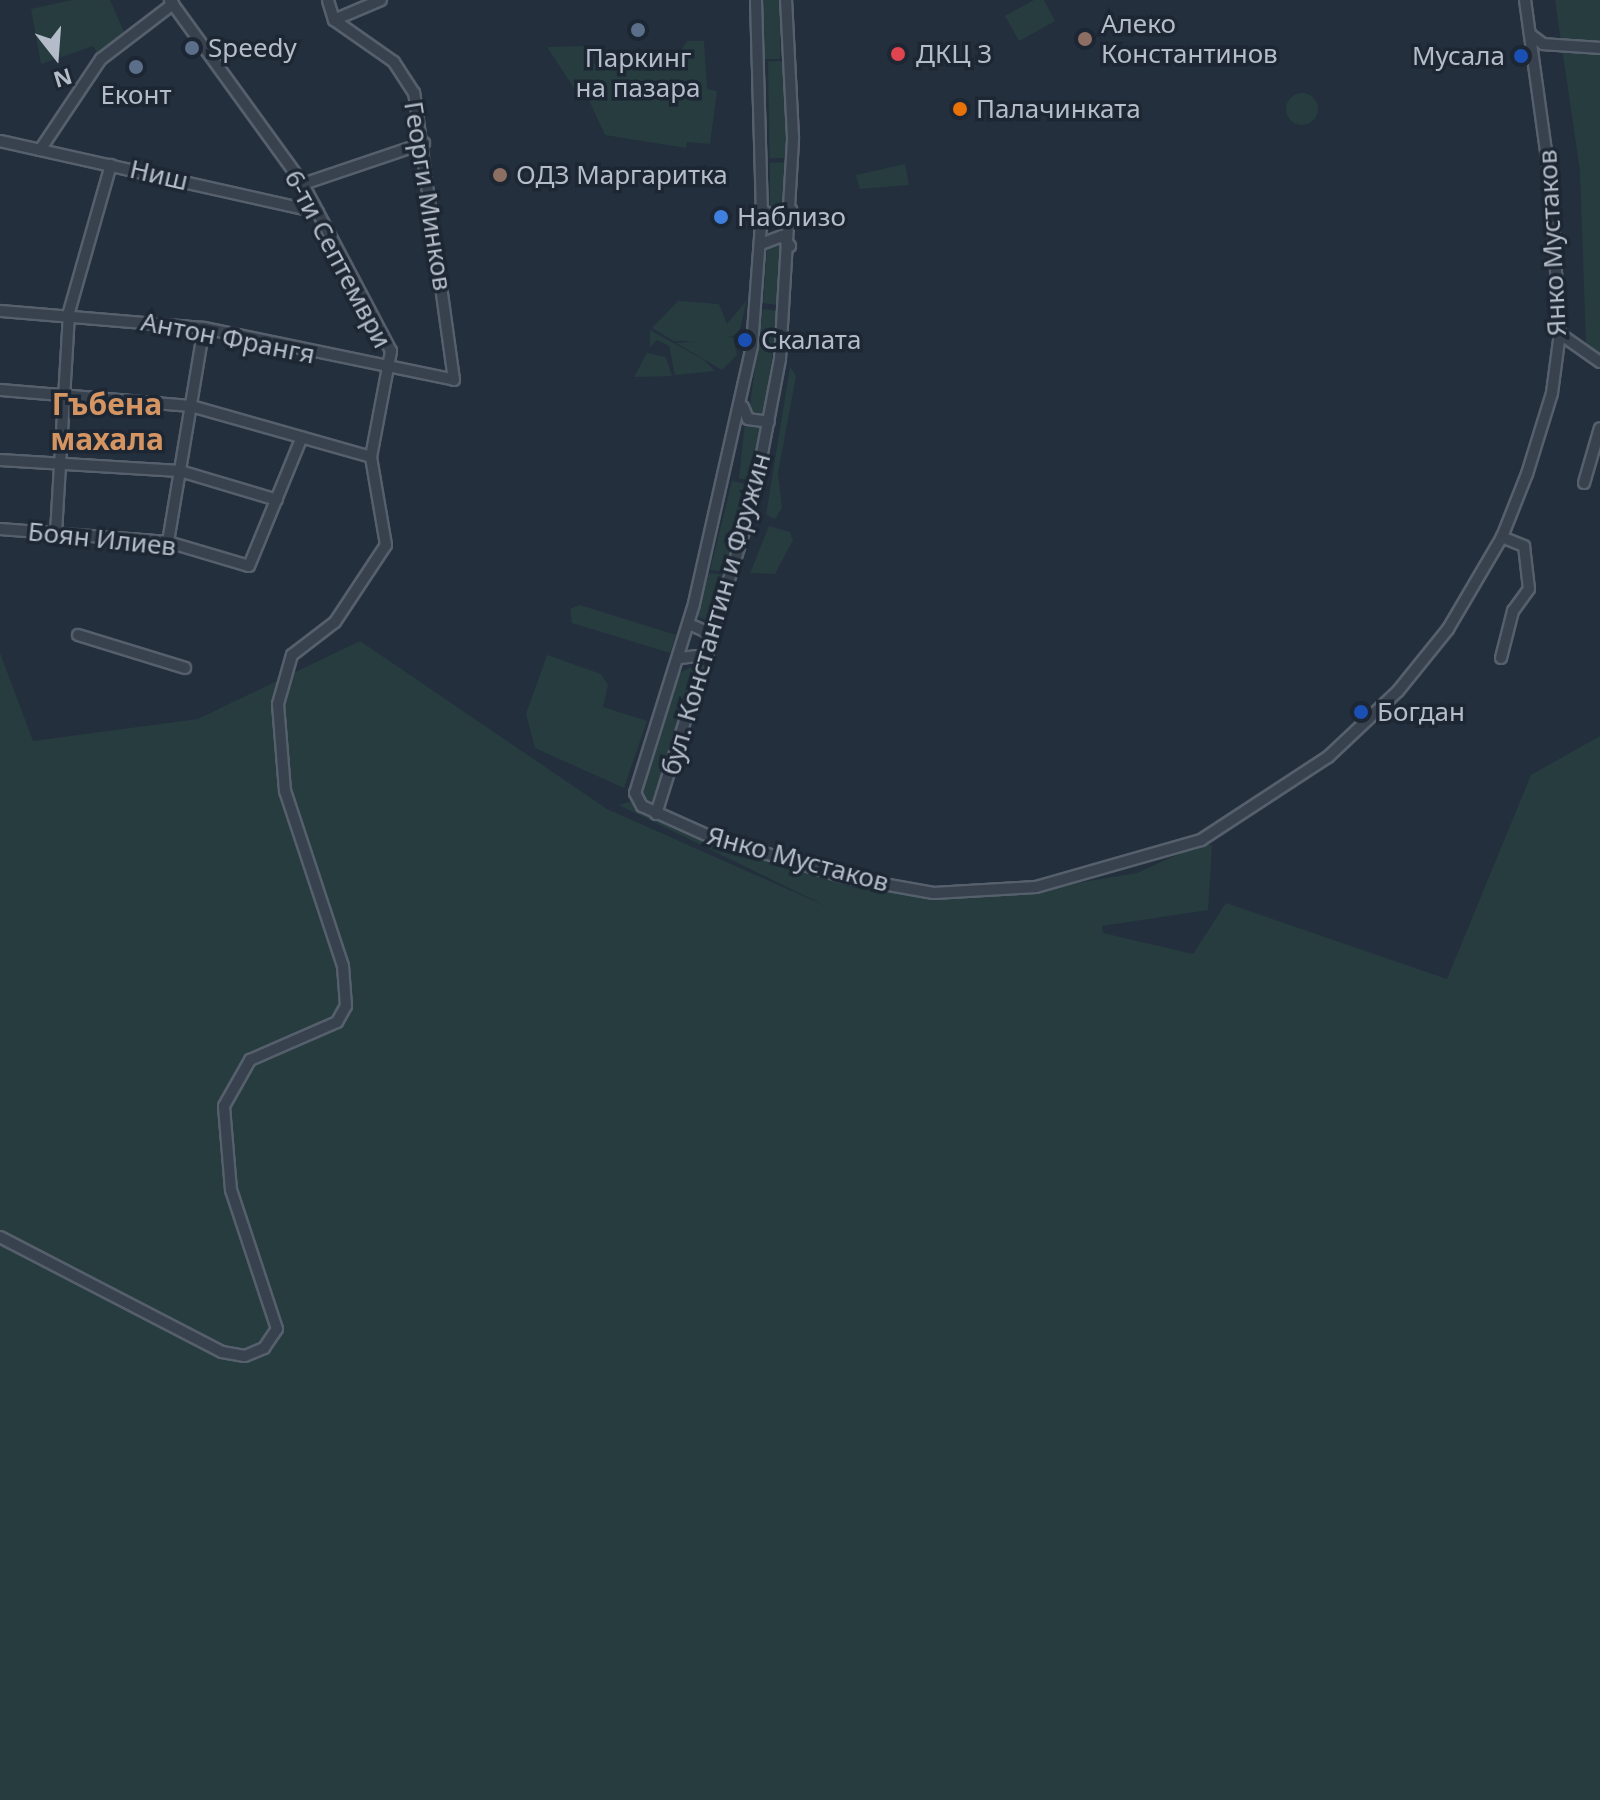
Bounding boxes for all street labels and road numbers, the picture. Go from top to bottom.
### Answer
street label: Георги Минков [398,99,458,293]
street label: Янко Мустаков [1532,149,1572,337]
street label: Ниш [127,153,191,197]
street label: 6-ти Септември [278,165,398,353]
street label: Антон Франгя [138,306,318,370]
street label: бул. Константин и Фружин [655,449,777,779]
street label: Боян Илиев [26,516,178,562]
street label: Янко Мустаков [704,820,892,898]

